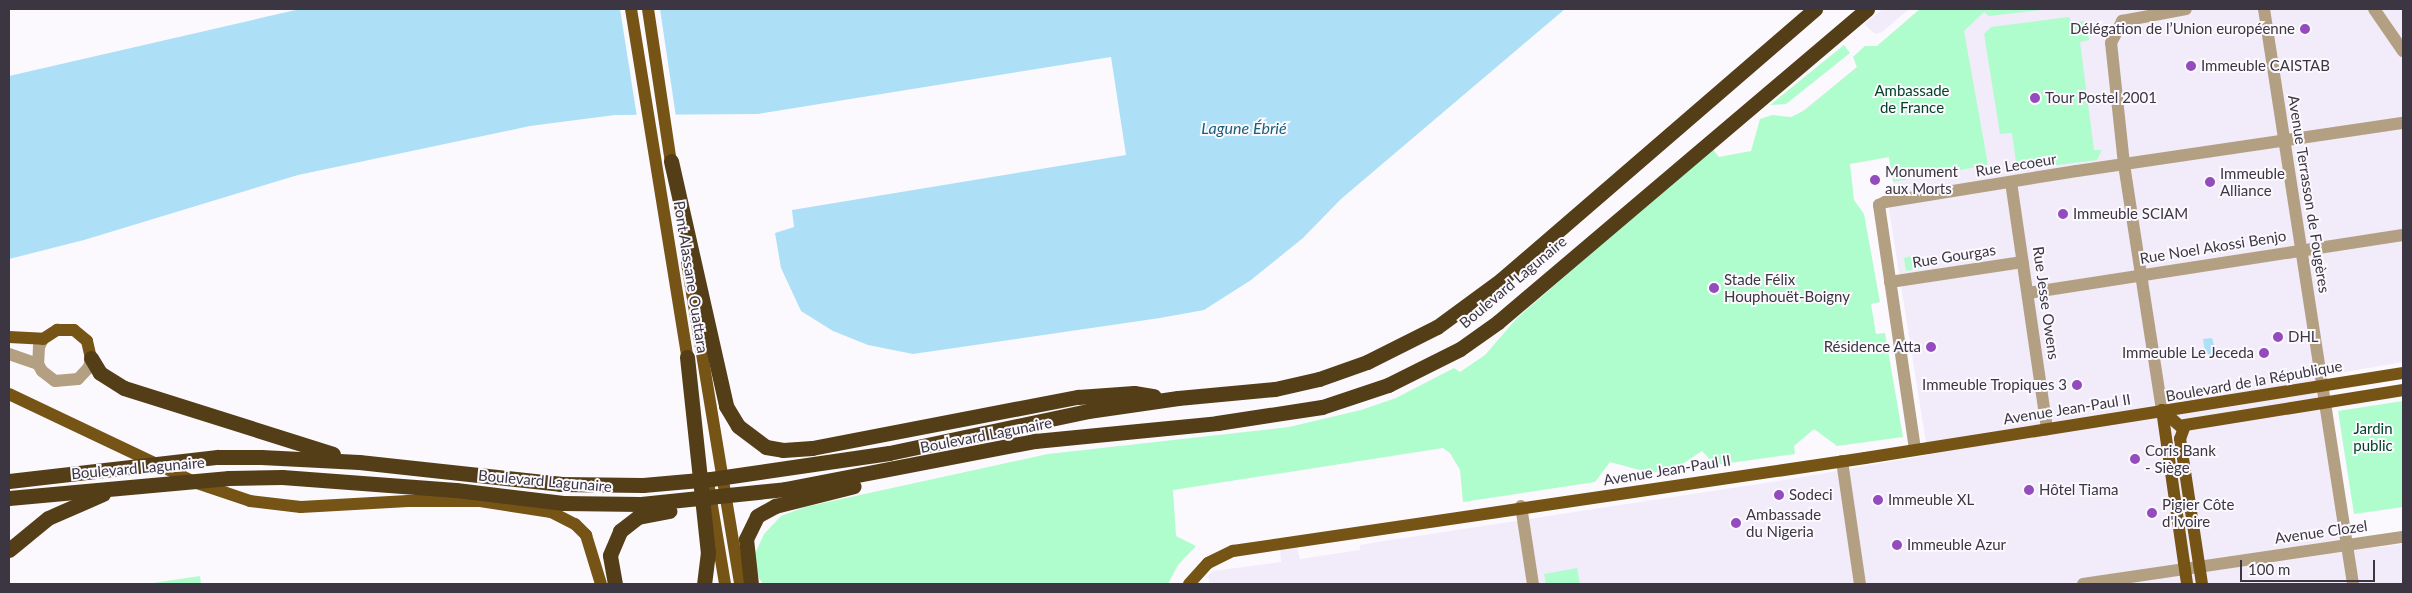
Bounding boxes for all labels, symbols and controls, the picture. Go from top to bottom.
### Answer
place label: Délégation de l’Union européenne [2070,20,2295,38]
marker: Délégation de l’Union européenne [2299,23,2311,35]
place label: Immeuble CAISTAB [2201,57,2330,75]
marker: Immeuble CAISTAB [2185,60,2197,72]
park label: Ambassade de France [1874,81,1950,116]
place label: Tour Postel 2001 [2045,89,2157,107]
marker: Tour Postel 2001 [2029,92,2041,104]
street label: Avenue Terrasson de Fougères [2284,94,2334,294]
water label: Lagune Ébrié [1201,118,1287,138]
street label: Rue Lecoeur [1974,150,2058,180]
place label: Monument aux Morts [1885,162,1958,197]
place label: Immeuble Alliance [2220,164,2285,199]
marker: Monument aux Morts [1869,174,1881,186]
marker: Immeuble Alliance [2204,176,2216,188]
street label: Pont Alassane Ouattara [670,199,712,355]
place label: Immeuble SCIAM [2073,205,2188,223]
marker: Immeuble SCIAM [2057,208,2069,220]
street label: Rue Noel Akossi Benjo [2138,226,2288,268]
street label: Boulevard Lagunaire [1456,232,1570,332]
street label: Rue Gourgas [1911,241,1997,271]
street label: Rue Jesse Owens [2029,245,2063,361]
place label: Stade Félix Houphouët-Boigny [1724,270,1850,305]
marker: Stade Félix Houphouët-Boigny [1708,282,1720,294]
place label: DHL [2288,328,2319,346]
marker: DHL [2272,331,2284,343]
place label: Résidence Atta [1823,338,1921,356]
marker: Résidence Atta [1925,341,1937,353]
place label: Immeuble Le Jeceda [2122,344,2254,362]
marker: Immeuble Le Jeceda [2258,347,2270,359]
street label: Boulevard de la République [2164,357,2344,405]
place label: Immeuble Tropiques 3 [1922,376,2067,394]
marker: Immeuble Tropiques 3 [2071,379,2083,391]
street label: Avenue Jean-Paul II [2002,390,2132,428]
street label: Boulevard Lagunaire [919,413,1053,457]
park label: Jardin public [2353,419,2393,454]
place label: Coris Bank - Siège [2145,441,2216,476]
street label: Avenue Jean-Paul II [1602,451,1732,489]
street label: Boulevard Lagunaire [70,453,206,483]
marker: Coris Bank - Siège [2129,453,2141,465]
street label: Boulevard Lagunaire [477,466,613,496]
place label: Hôtel Tiama [2039,481,2119,499]
marker: Hôtel Tiama [2023,484,2035,496]
place label: Sodeci [1789,486,1833,504]
marker: Sodeci [1773,489,1785,501]
place label: Immeuble XL [1888,491,1974,509]
marker: Immeuble XL [1872,494,1884,506]
place label: Pigier Côte d'Ivoire [2162,495,2235,530]
place label: Ambassade du Nigeria [1746,505,1821,540]
marker: Pigier Côte d'Ivoire [2146,507,2158,519]
marker: Ambassade du Nigeria [1730,517,1742,529]
street label: Avenue Clozel [2273,517,2369,547]
place label: Immeuble Azur [1907,536,2007,554]
marker: Immeuble Azur [1891,539,1903,551]
scale bar [2242,550,2377,582]
text: 100 m [2248,560,2290,578]

